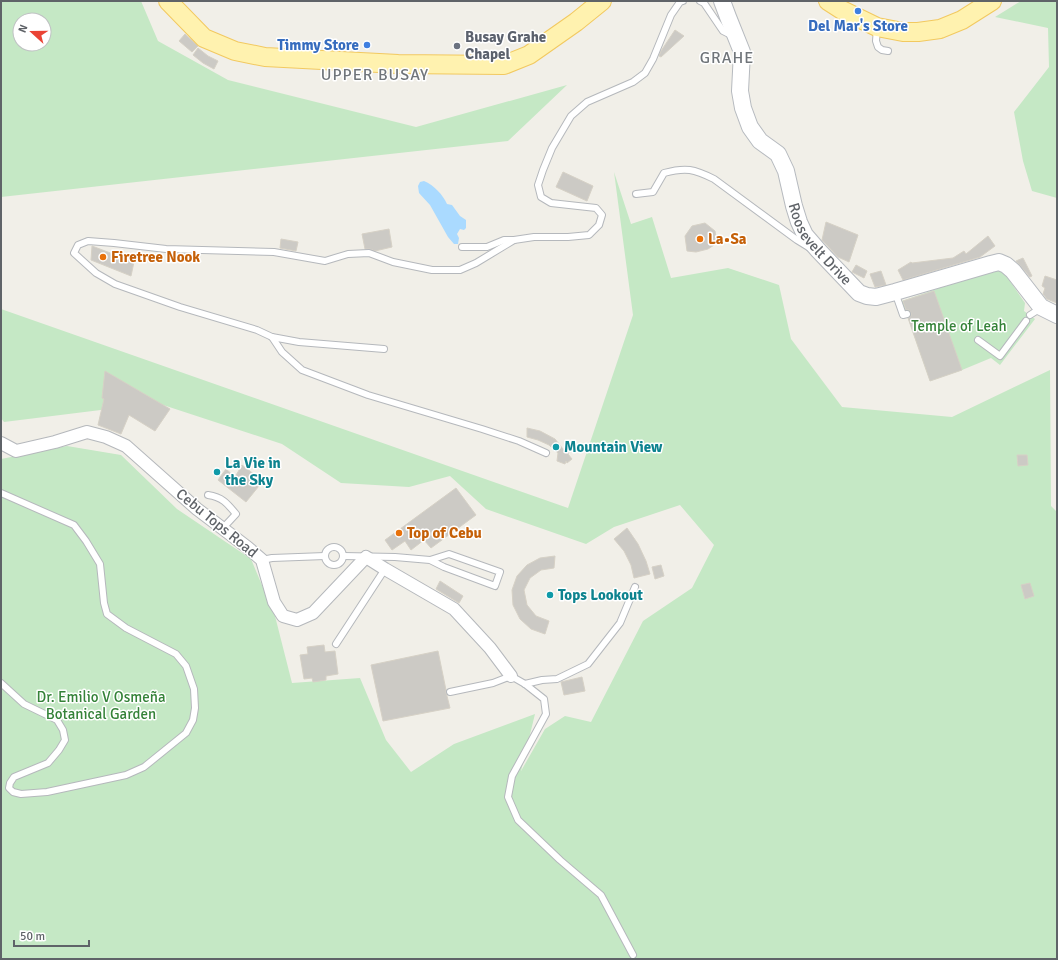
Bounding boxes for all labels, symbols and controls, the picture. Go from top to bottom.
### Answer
marker: Del Mar's Store [853,6,863,16]
north arrow [12,12,52,52]
place label: Del Mar's Store [808,17,908,35]
text: N [16,23,31,34]
place label: Busay Grahe Chapel [465,28,546,63]
place label: Timmy Store [277,36,359,54]
marker: Timmy Store [362,40,372,50]
marker: Busay Grahe Chapel [452,41,462,51]
district label: GRAHE [700,48,754,68]
district label: UPPER BUSAY [321,65,429,85]
street label: Roosevelt Drive [785,201,856,289]
place label: La•Sa [708,230,747,248]
marker: La•Sa [695,234,705,244]
place label: Firetree Nook [111,248,200,266]
marker: Firetree Nook [98,252,108,262]
park label: Temple of Leah [911,317,1007,335]
place label: Mountain View [564,438,663,456]
marker: Mountain View [551,442,561,452]
place label: La Vie in the Sky [224,454,281,489]
marker: La Vie in the Sky [212,467,222,477]
street label: Cebu Tops Road [173,485,261,561]
place label: Top of Cebu [407,524,482,542]
marker: Top of Cebu [394,528,404,538]
place label: Tops Lookout [558,586,643,604]
marker: Tops Lookout [545,590,555,600]
park label: Dr. Emilio V Osmeña Botanical Garden [36,688,166,723]
scale bar [14,922,89,948]
text: 50 m [20,929,45,944]

